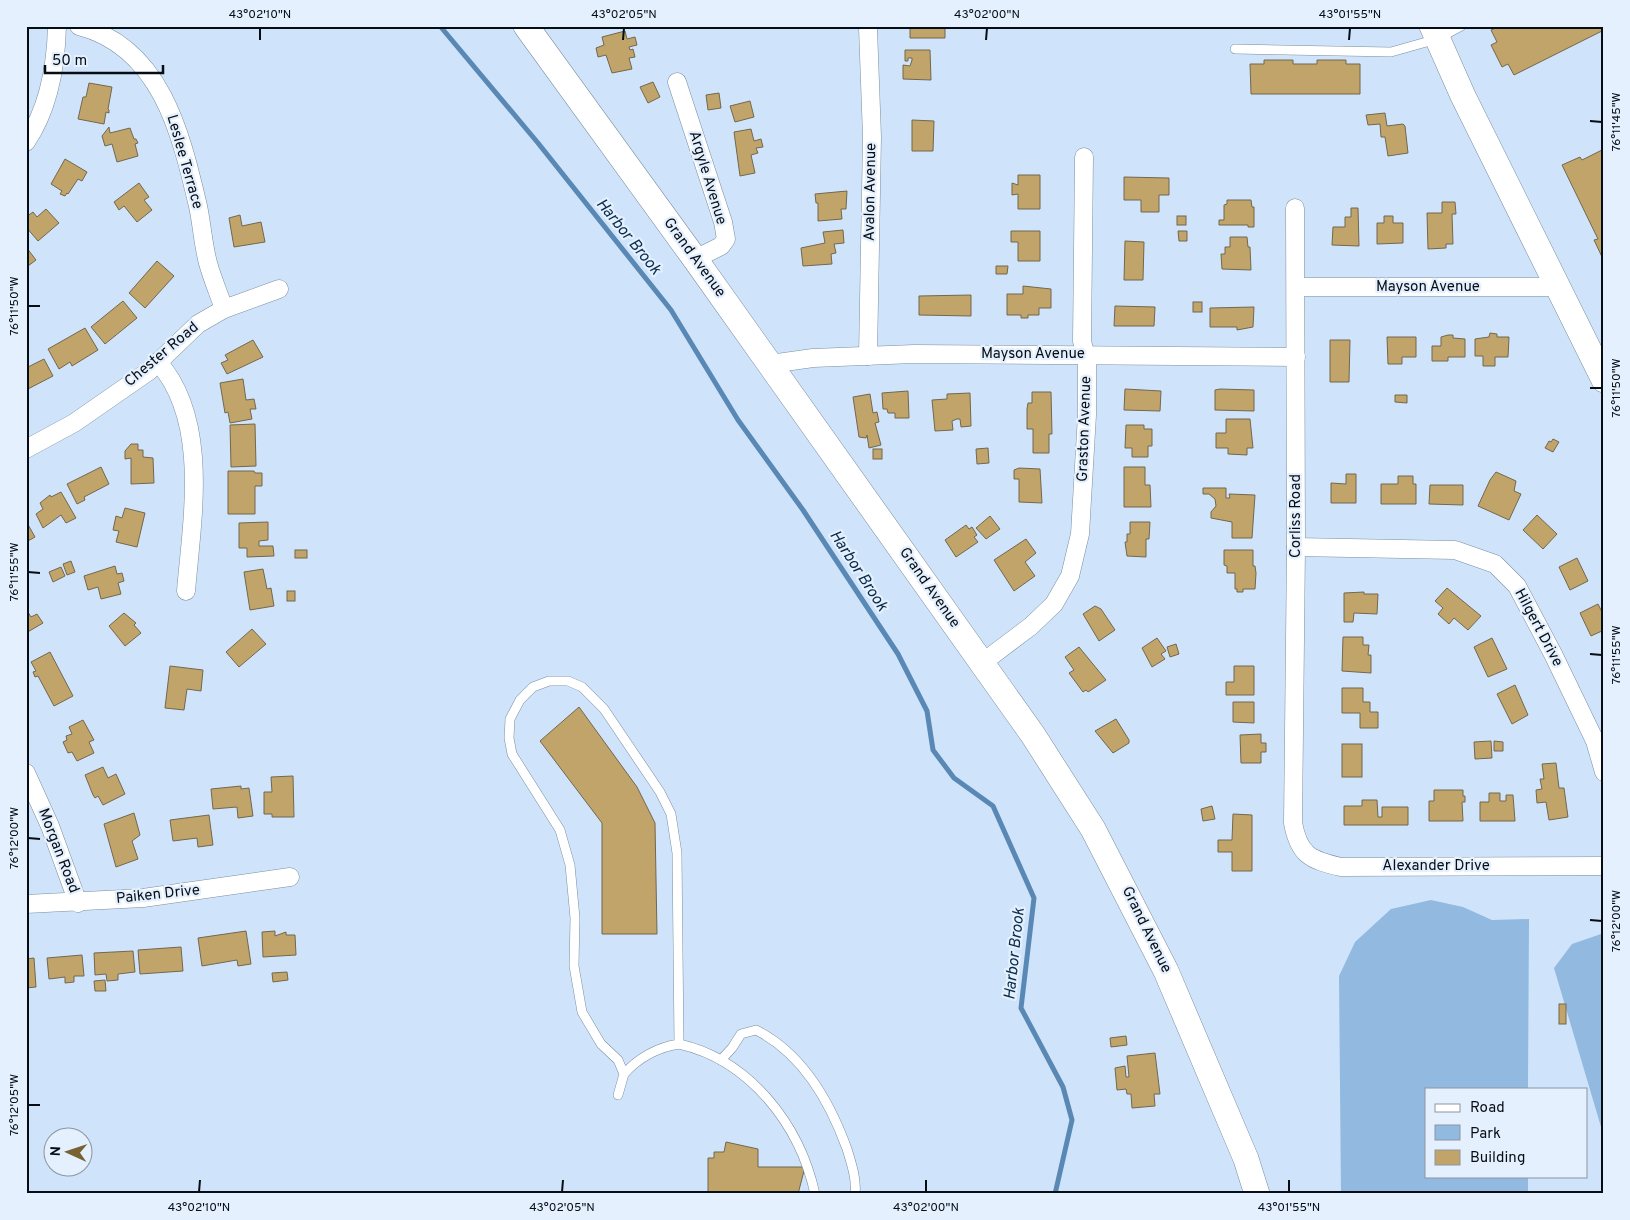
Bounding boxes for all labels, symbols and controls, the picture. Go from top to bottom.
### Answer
text: 43°02'10"N [229,7,291,23]
text: 43°02'05"N [591,7,657,23]
text: 43°02'00"N [954,7,1020,23]
text: 43°01'55"N [1319,7,1381,23]
scale bar [45,42,162,74]
text: 50 m [52,52,87,71]
text: 76°11'45"W [1609,92,1625,152]
street label: Leslee Terrace [161,113,207,211]
street label: Argyle Avenue [684,129,730,227]
street label: Avalon Avenue [861,143,881,241]
water label: Harbor Brook [591,195,665,280]
street label: Grand Avenue [659,214,729,302]
text: 76°11'50"W [7,276,23,336]
street label: Mayson Avenue [1376,278,1480,297]
street label: Chester Road [121,318,203,392]
street label: Mayson Avenue [981,345,1085,364]
text: 76°11'50"W [1609,358,1625,418]
street label: Graston Avenue [1074,376,1096,482]
street label: Corliss Road [1287,474,1306,558]
water label: Harbor Brook [824,527,892,616]
text: 76°11'55"W [7,542,23,602]
street label: Grand Avenue [894,544,964,632]
street label: Hilgert Drive [1510,586,1566,670]
text: 76°11'55"W [1609,625,1625,685]
street label: Morgan Road [33,806,83,896]
text: 76°12'00"W [7,807,23,869]
street label: Alexander Drive [1382,857,1490,876]
street label: Paiken Drive [115,881,201,909]
street label: Grand Avenue [1117,884,1175,976]
text: 76°12'00"W [1609,890,1625,952]
water label: Harbor Brook [1000,906,1030,1001]
text: 76°12'05"W [7,1074,23,1136]
legend [1425,1088,1588,1178]
text: Road [1470,1099,1505,1118]
text: Park [1470,1125,1501,1144]
north arrow [42,1128,92,1178]
text: N [48,1146,65,1157]
text: Building [1470,1149,1525,1168]
text: 43°02'10"N [168,1200,230,1216]
text: 43°02'05"N [529,1200,595,1216]
text: 43°02'00"N [893,1200,959,1216]
text: 43°01'55"N [1258,1200,1320,1216]

